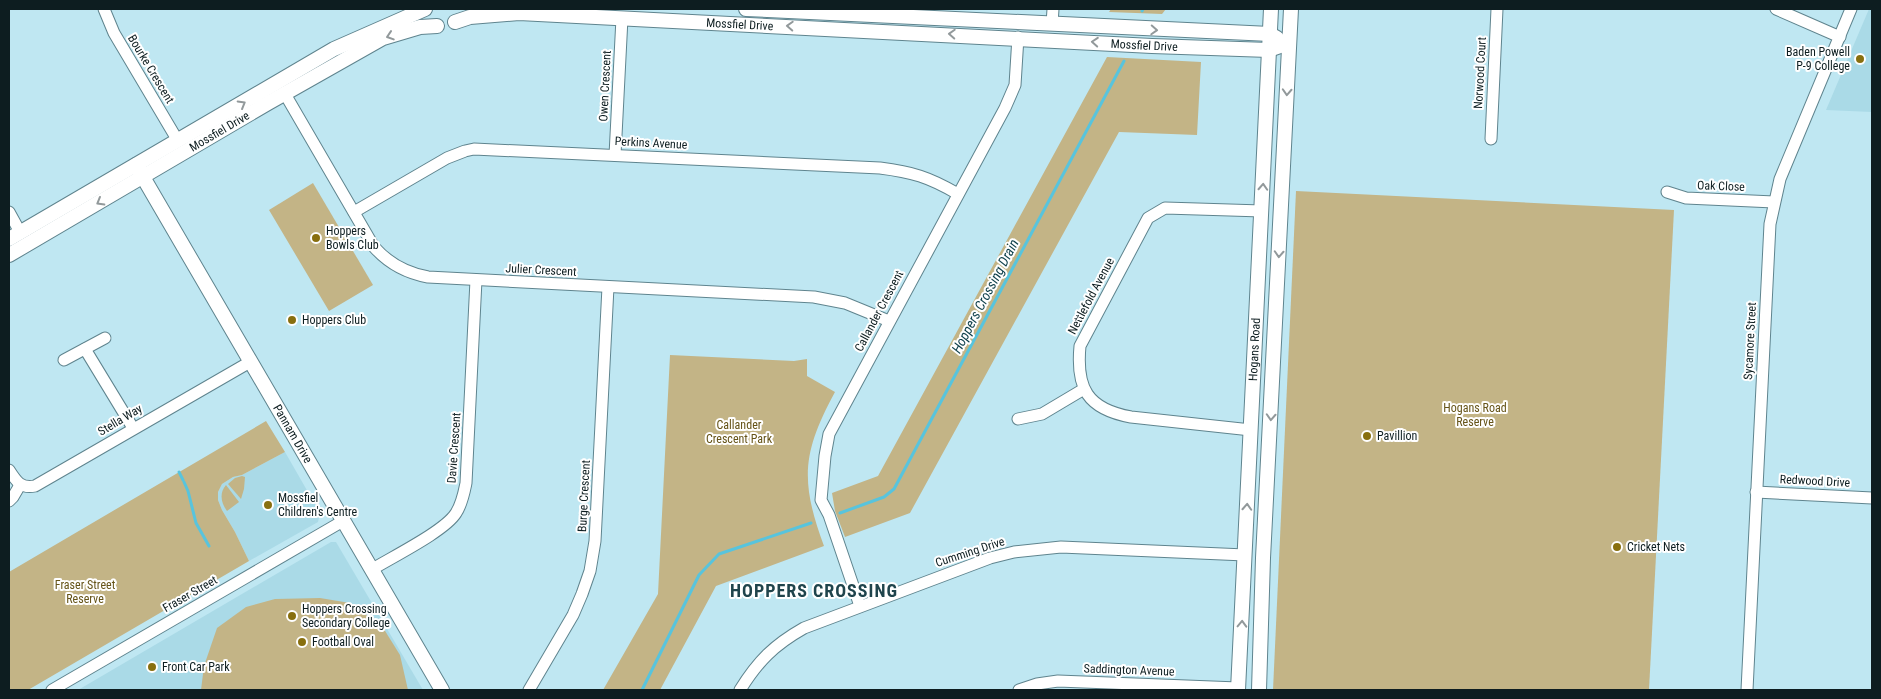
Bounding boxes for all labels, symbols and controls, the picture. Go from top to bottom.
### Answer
street label: Mossfiel Drive [706,16,774,33]
one-way arrow [786,21,794,32]
one-way arrow [1150,24,1158,35]
one-way arrow [948,29,956,40]
one-way arrow [386,30,395,40]
street label: Bourke Crescent [125,32,177,106]
one-way arrow [1091,36,1099,47]
street label: Norwood Court [1471,36,1489,109]
street label: Mossfiel Drive [1110,37,1178,54]
place label: Baden Powell P-9 College [1786,45,1850,73]
street label: Owen Crescent [596,50,614,122]
marker: Baden Powell P-9 College [1854,53,1866,65]
one-way arrow [1282,88,1292,96]
one-way arrow [236,100,245,110]
street label: Mossfiel Drive [187,108,252,155]
street label: Perkins Avenue [614,134,688,152]
street label: Oak Close [1697,178,1745,194]
one-way arrow [1257,183,1268,191]
one-way arrow [97,196,106,206]
place label: Hoppers Bowls Club [326,224,379,252]
marker: Hoppers Bowls Club [310,232,322,244]
water label: Hoppers Crossing Drain [948,236,1022,356]
one-way arrow [1274,251,1285,259]
street label: Nettlefold Avenue [1065,255,1117,337]
street label: Julier Crescent [505,261,577,279]
street label: Callander Crescent [852,268,906,354]
street label: Sycamore Street [1741,301,1759,380]
place label: Hoppers Club [302,313,366,327]
marker: Hoppers Club [286,314,298,326]
street label: Hogans Road [1246,317,1263,381]
street label: Stella Way [95,401,145,439]
park label: Hogans Road Reserve [1443,401,1507,429]
street label: Pannam Drive [270,402,315,466]
street label: Davie Crescent [445,412,463,484]
one-way arrow [1266,413,1276,421]
park label: Callander Crescent Park [706,418,773,446]
place label: Pavillion [1377,429,1417,443]
marker: Pavillion [1361,430,1373,442]
street label: Burge Crescent [575,459,593,532]
street label: Redwood Drive [1779,472,1851,490]
place label: Mossfiel Children's Centre [278,491,358,519]
marker: Mossfiel Children's Centre [262,499,274,511]
one-way arrow [1242,502,1253,510]
street label: Cumming Drive [934,534,1007,570]
place label: Cricket Nets [1627,540,1685,554]
marker: Cricket Nets [1611,541,1623,553]
street label: Fraser Street [160,573,220,615]
park label: Fraser Street Reserve [55,578,116,606]
district label: HOPPERS CROSSING [730,580,898,601]
place label: Hoppers Crossing Secondary College [302,602,390,630]
marker: Hoppers Crossing Secondary College [286,610,298,622]
one-way arrow [1236,620,1247,628]
place label: Football Oval [312,635,374,649]
marker: Football Oval [296,636,308,648]
place label: Front Car Park [162,660,230,674]
marker: Front Car Park [146,661,158,673]
street label: Saddington Avenue [1083,661,1175,679]

